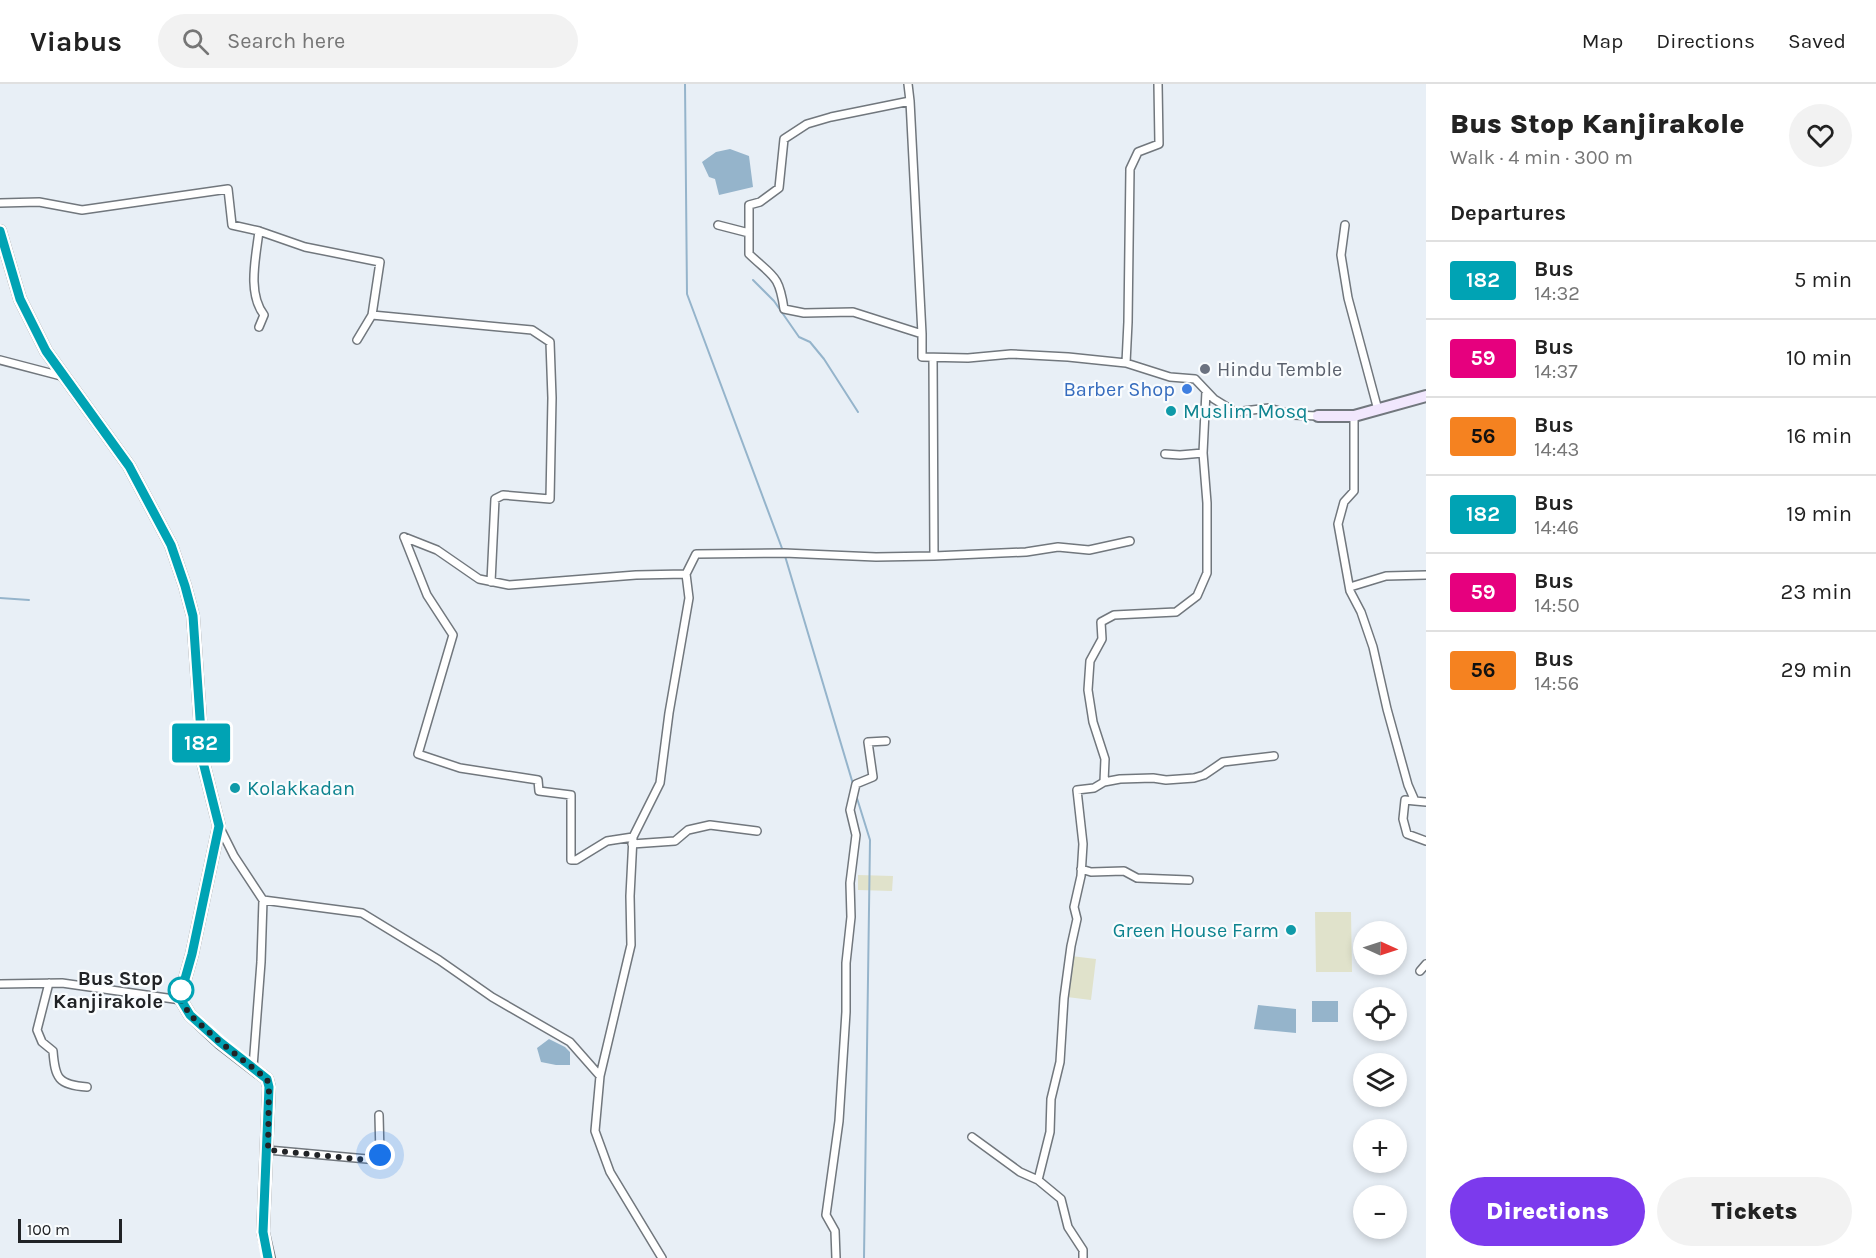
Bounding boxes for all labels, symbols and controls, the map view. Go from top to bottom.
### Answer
search box [158,14,578,68]
text: Viabus [30,25,122,58]
icon: search [179,25,212,58]
text: Search here [227,28,345,54]
text: Map [1582,29,1623,53]
text: Directions [1656,29,1755,53]
text: Saved [1788,29,1846,53]
button: heart [1789,104,1852,167]
text: Bus Stop Kanjirakole [1450,107,1745,140]
text: Walk · 4 min · 300 m [1450,146,1633,169]
text: Departures [1450,200,1566,226]
text: Bus [1534,256,1574,282]
text: 5 min [1794,267,1852,293]
text: 182 [1466,268,1500,292]
text: 14:32 [1534,282,1580,305]
text: Bus [1534,334,1574,360]
text: 10 min [1786,345,1852,371]
text: 59 [1470,346,1496,370]
place label: Hindu Temble [1217,358,1342,381]
text: 14:37 [1534,360,1578,383]
marker: Hindu Temble [1198,362,1212,376]
place label: Barber Shop [1063,378,1175,401]
marker: Barber Shop [1180,382,1194,396]
place label: Muslim Mosq [1183,400,1308,423]
marker: Muslim Mosq [1164,404,1178,418]
text: Bus [1534,412,1574,438]
text: 16 min [1786,423,1852,449]
text: 56 [1471,424,1495,448]
text: 14:43 [1534,438,1579,461]
text: Bus [1534,490,1574,516]
text: 19 min [1786,501,1852,527]
text: 182 [1466,502,1500,526]
text: 14:46 [1534,516,1579,539]
text: Bus [1534,568,1574,594]
text: 23 min [1781,579,1852,605]
text: 59 [1470,580,1496,604]
text: 14:50 [1534,594,1580,617]
text: Bus [1534,646,1574,672]
text: 29 min [1781,657,1852,683]
text: 56 [1471,658,1495,682]
text: 14:56 [1534,672,1579,695]
line badge: 182 [166,724,236,762]
text: 182 [184,731,218,755]
place label: Kolakkadan [247,777,355,800]
marker: Kolakkadan [228,781,242,795]
place label: Green House Farm [1113,919,1279,942]
north arrow [1353,921,1407,975]
map controls [1353,921,1407,1239]
marker: Green House Farm [1284,923,1298,937]
place label: Bus Stop Kanjirakole [53,967,163,1013]
marker: Bus Stop Kanjirakole [168,977,194,1003]
button: locate [1353,987,1407,1041]
button: layers [1353,1053,1407,1107]
button: + [1353,1119,1407,1173]
your location [365,1140,395,1170]
button: Directions [1450,1177,1645,1246]
button: Tickets [1657,1177,1852,1246]
button: − [1353,1185,1407,1239]
scale bar [18,1216,122,1244]
text: 100 m [27,1220,70,1239]

